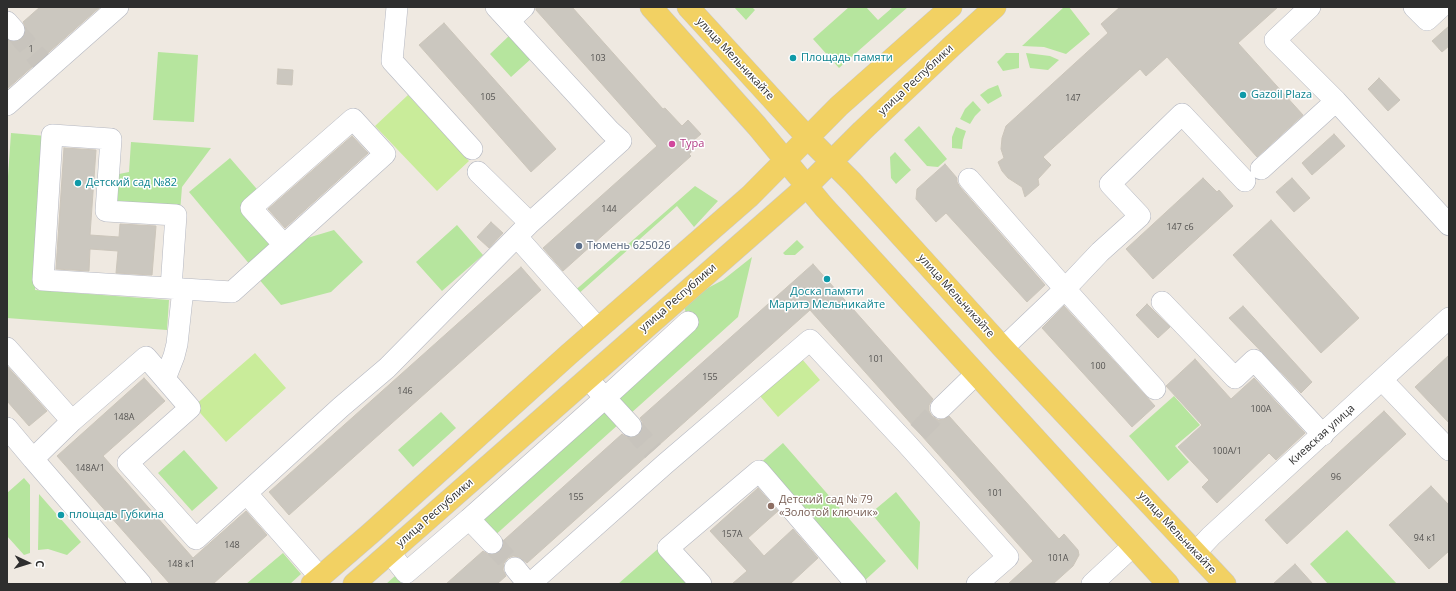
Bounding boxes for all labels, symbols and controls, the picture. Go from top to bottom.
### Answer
street label: улица Мельникайте [693,15,777,103]
street label: улица Республики [876,42,956,118]
house number: 1 [28,44,34,54]
place label: Площадь памяти [801,51,893,65]
house number: 103 [590,53,606,63]
marker: Площадь памяти [788,53,798,63]
place label: Gazoil Plaza [1251,88,1312,102]
marker: Gazoil Plaza [1238,90,1248,100]
house number: 105 [480,92,496,102]
house number: 147 [1065,93,1081,103]
place label: Тура [680,137,704,151]
marker: Тура [667,139,677,149]
place label: Детский сад №82 [86,176,177,190]
marker: Детский сад №82 [73,178,83,188]
house number: 144 [601,204,617,214]
house number: 147 с6 [1166,222,1194,232]
place label: Тюмень 625026 [587,239,670,253]
marker: Тюмень 625026 [574,241,584,251]
street label: улица Мельникайте [915,252,997,340]
street label: улица Республики [637,261,719,335]
marker: Доска памяти Маритэ Мельникайте [822,274,832,284]
place label: Доска памяти Маритэ Мельникайте [769,285,885,311]
house number: 101 [868,354,884,364]
house number: 100 [1090,361,1106,371]
house number: 155 [702,372,718,382]
house number: 146 [397,386,413,396]
street label: Киевская улица [1286,402,1358,468]
house number: 100А [1250,404,1272,414]
house number: 148А [113,412,135,422]
house number: 100А/1 [1212,446,1242,456]
house number: 148А/1 [75,463,105,473]
house number: 96 [1331,472,1341,482]
street label: улица Республики [394,476,476,550]
house number: 101 [987,488,1003,498]
street label: улица Мельникайте [1135,489,1219,577]
house number: 155 [568,492,584,502]
place label: Детский сад № 79 «Золотой ключик» [779,493,878,519]
marker: Детский сад № 79 «Золотой ключик» [766,501,776,511]
place label: площадь Губкина [69,508,164,522]
marker: площадь Губкина [56,510,66,520]
house number: 157А [721,529,743,539]
house number: 94 к1 [1414,533,1436,543]
house number: 148 [224,540,240,550]
north arrow [8,543,48,583]
house number: 101А [1047,553,1069,563]
house number: 148 к1 [167,559,195,569]
text: С [33,560,48,568]

